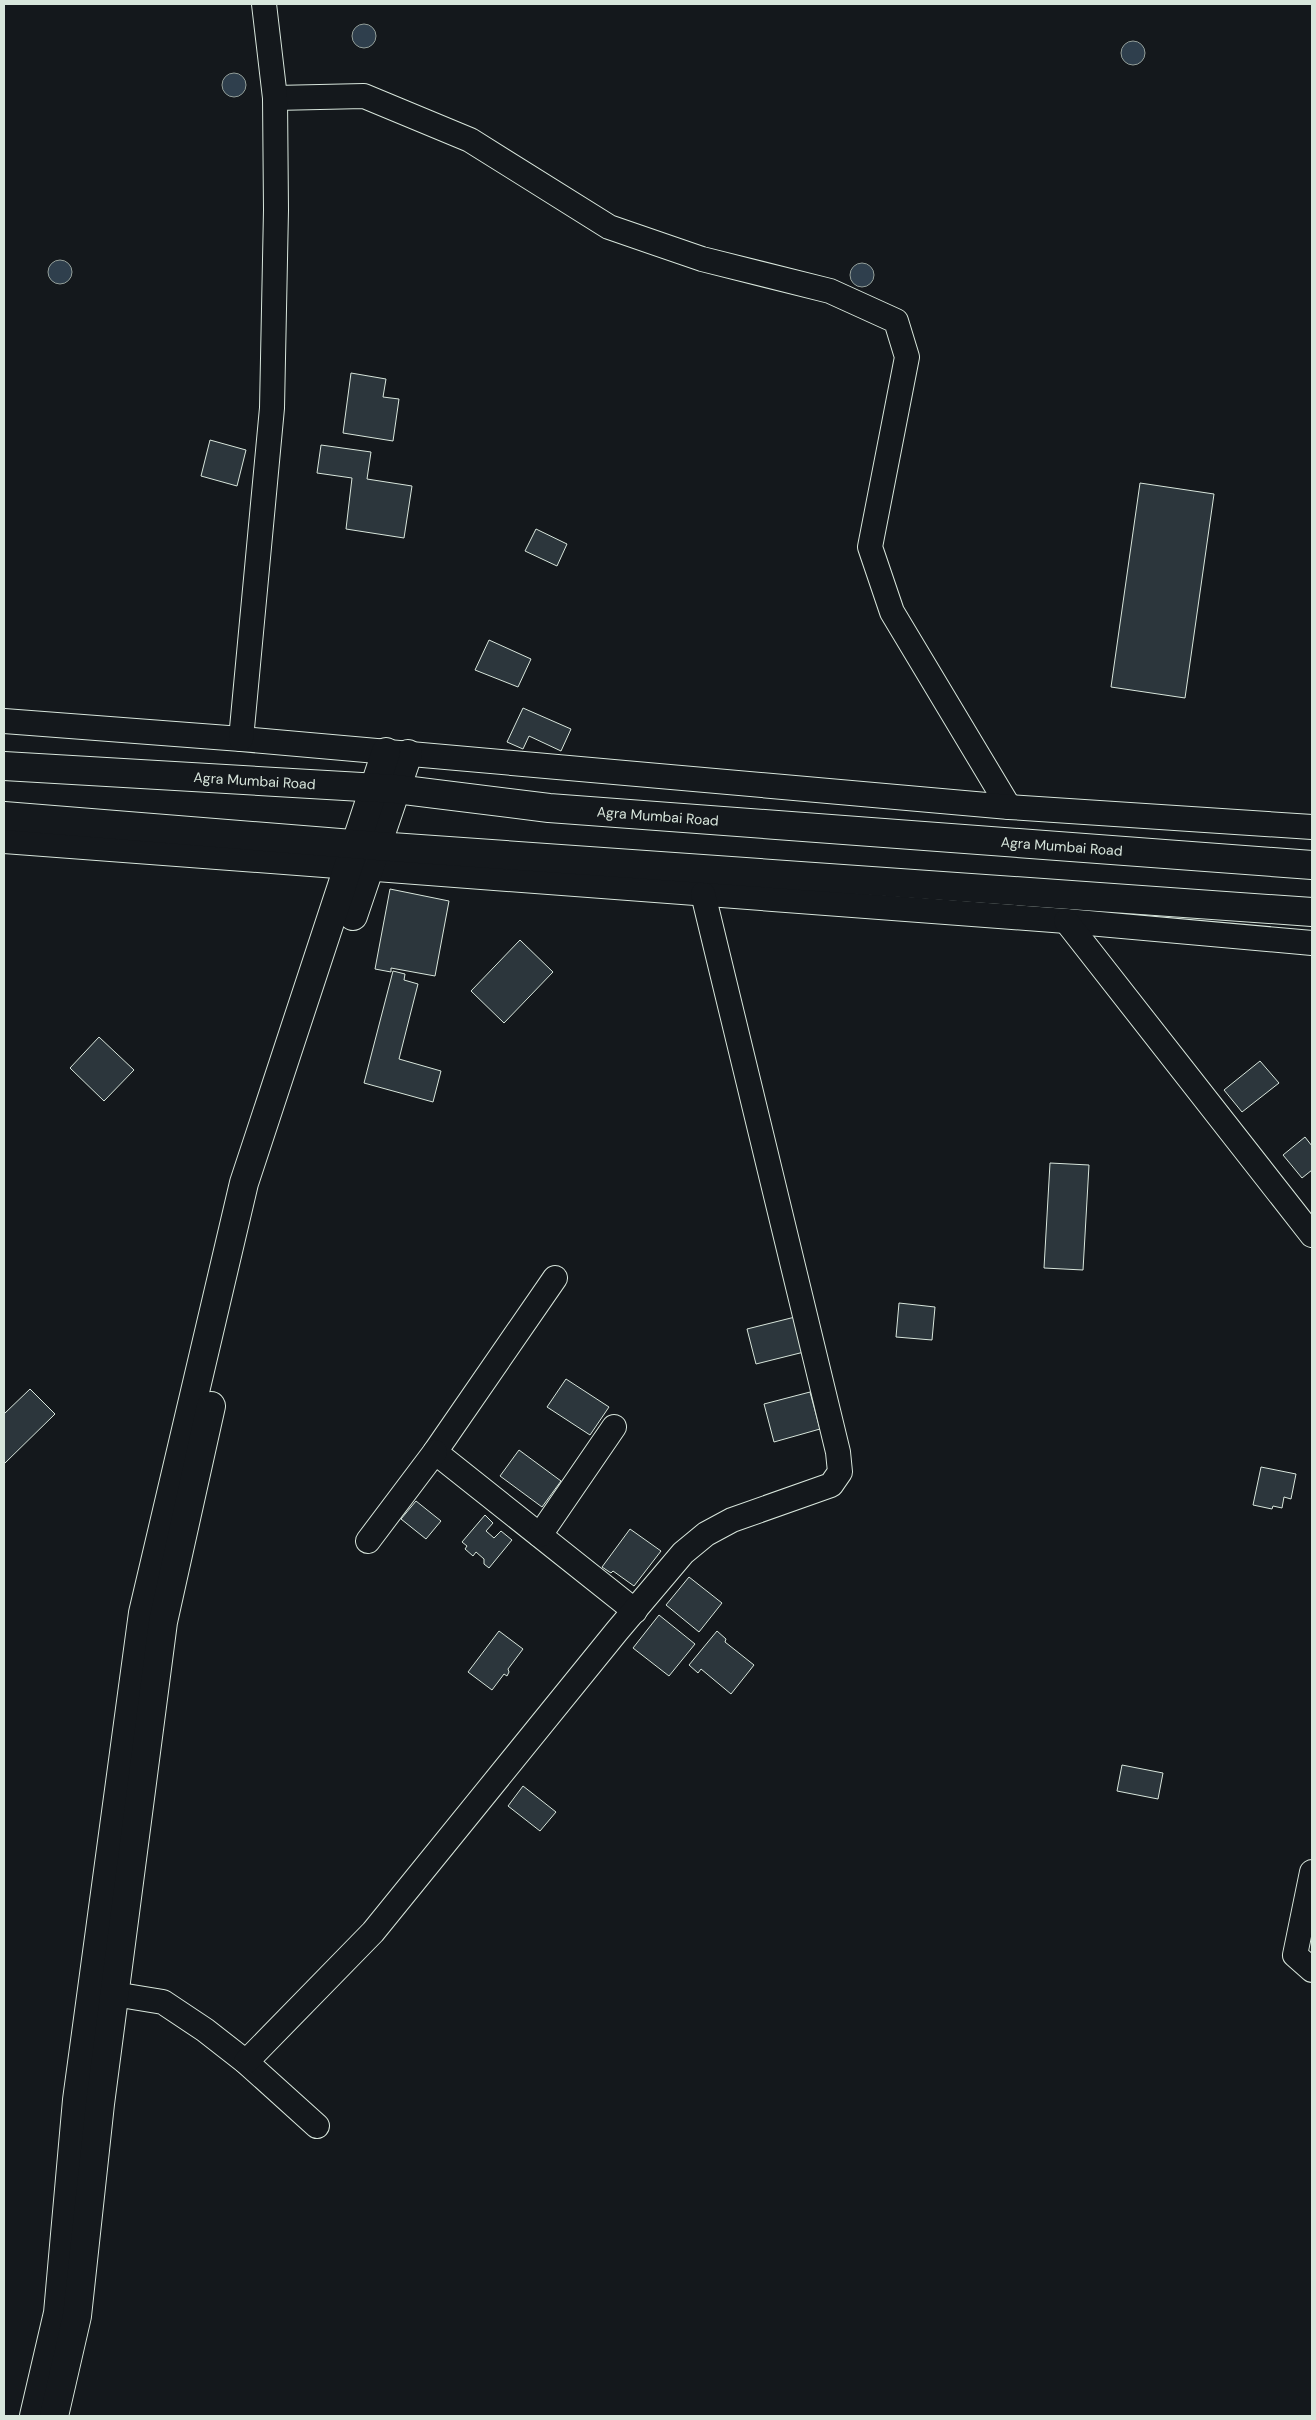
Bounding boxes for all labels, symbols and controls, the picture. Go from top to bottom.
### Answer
street label: Agra Mumbai Road [193,768,316,793]
street label: Agra Mumbai Road [596,803,719,830]
street label: Agra Mumbai Road [1000,833,1123,860]

